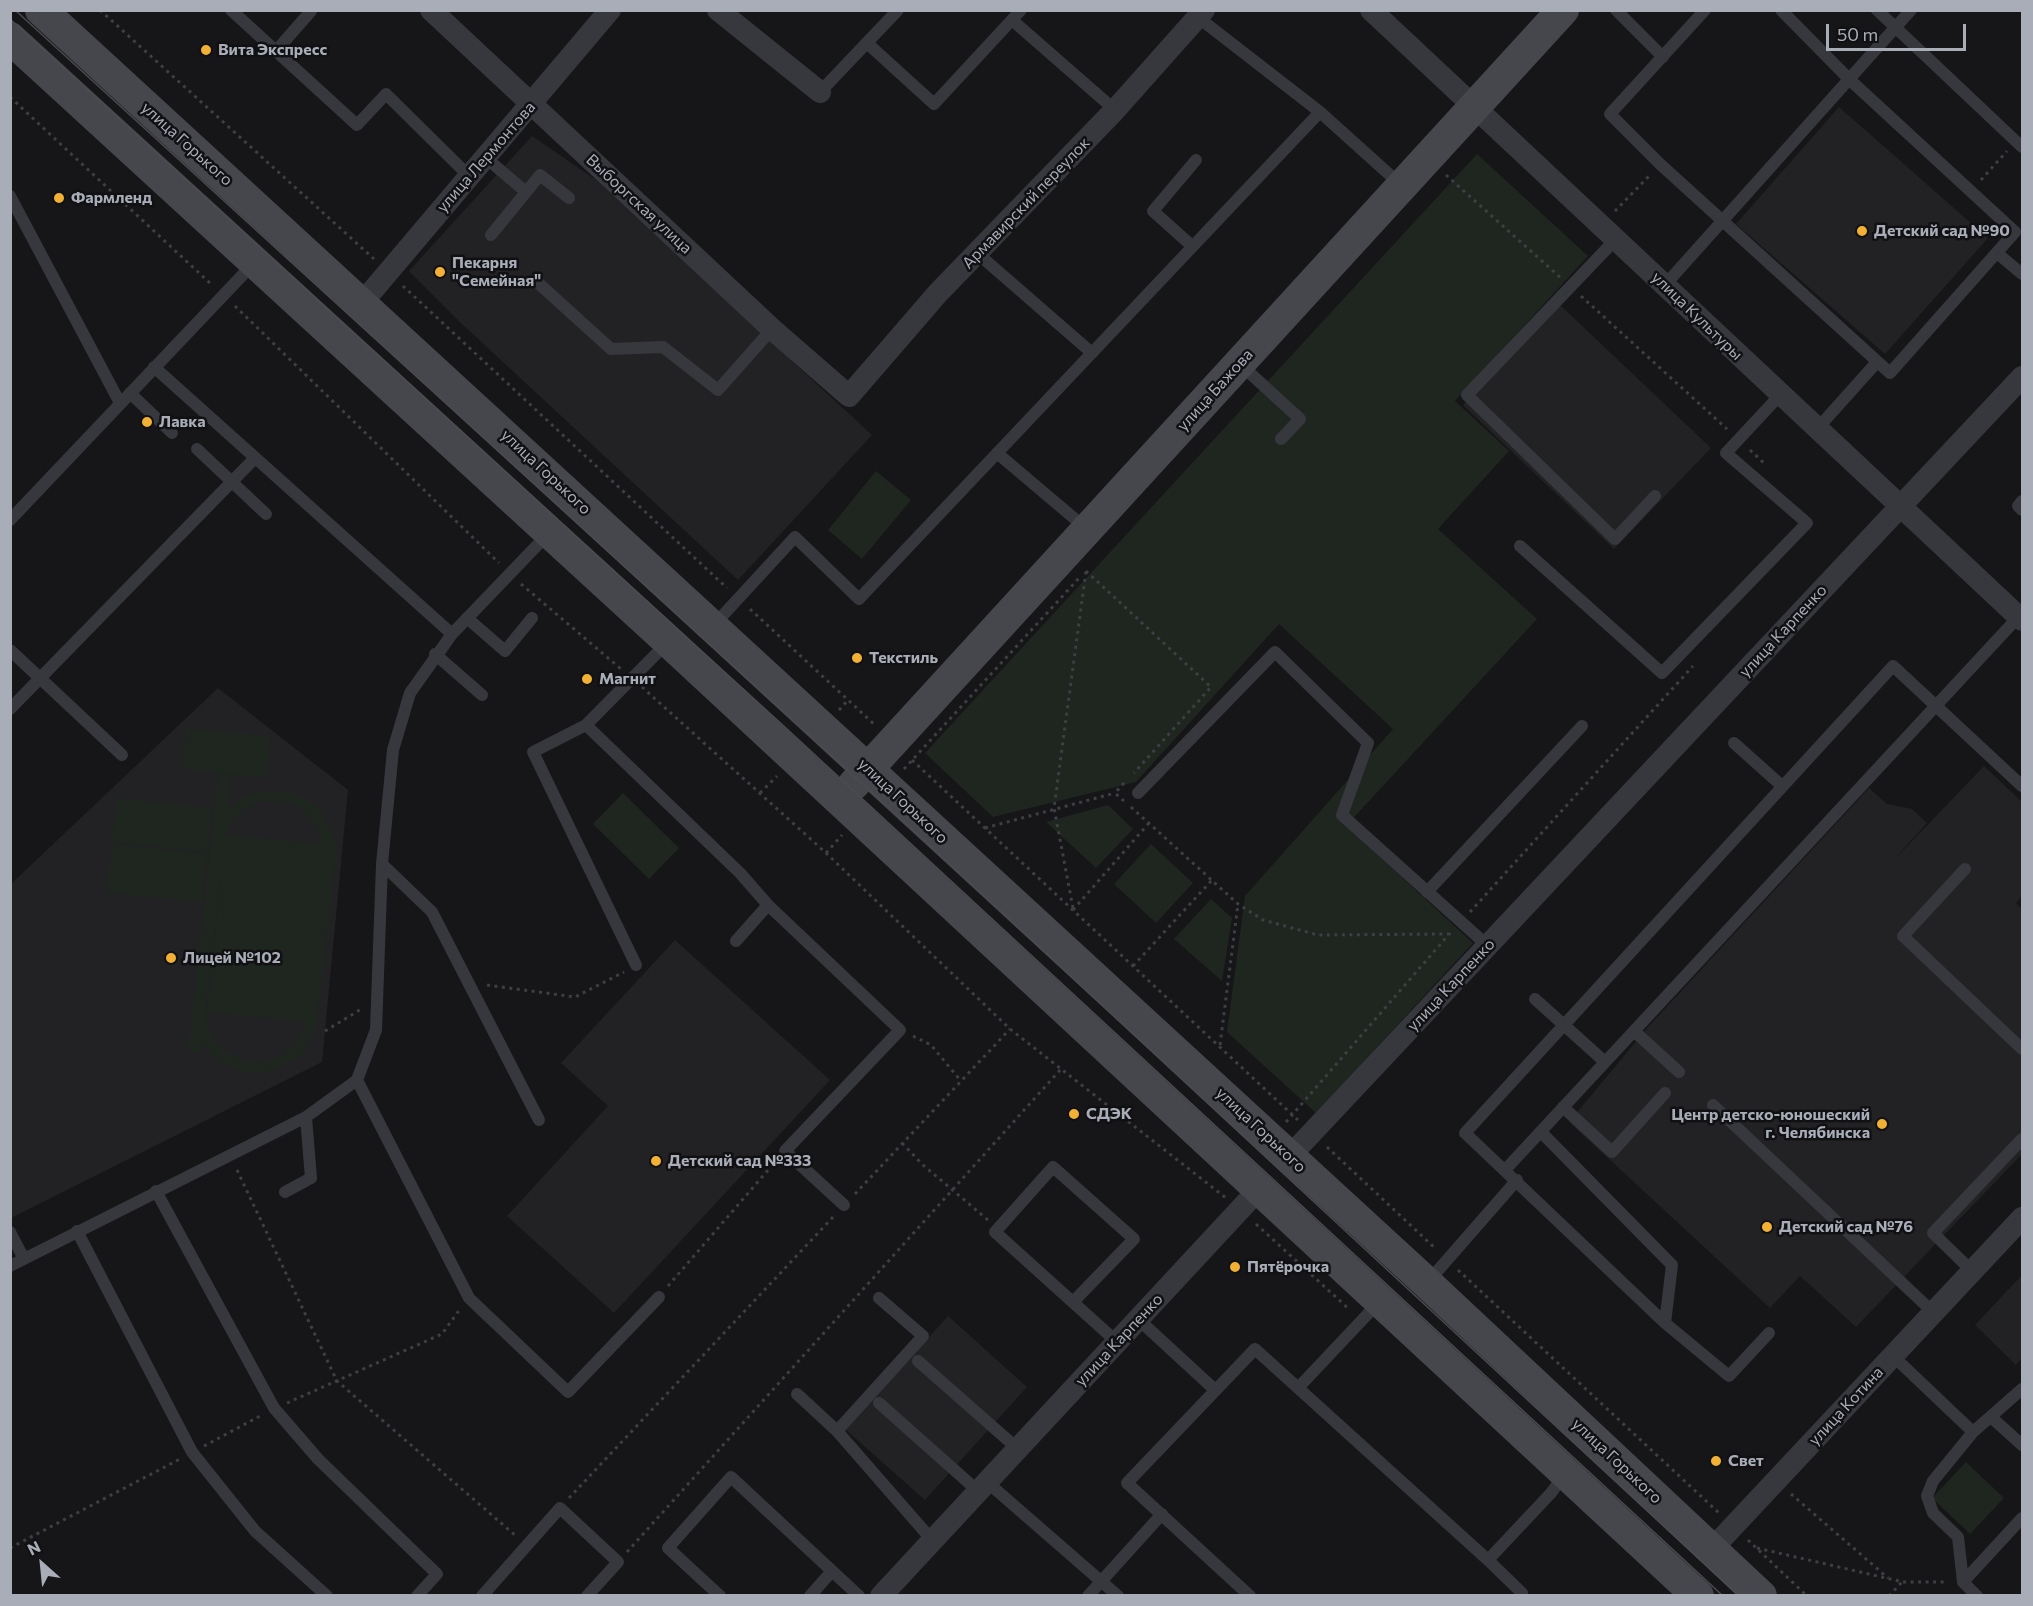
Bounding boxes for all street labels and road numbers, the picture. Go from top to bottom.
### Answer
street label: улица Горького [137,98,237,190]
street label: улица Лермонтова [433,98,539,216]
street label: Армавирский переулок [958,133,1094,273]
street label: Выборгская улица [582,150,696,258]
street label: улица Культуры [1648,268,1746,364]
street label: улица Бажова [1173,345,1257,435]
street label: улица Горького [497,425,595,519]
street label: улица Карпенко [1735,581,1831,681]
street label: улица Горького [854,754,952,848]
street label: улица Карпенко [1403,935,1499,1035]
street label: улица Горького [1212,1083,1310,1177]
street label: улица Карпенко [1071,1290,1167,1390]
street label: улица Котина [1805,1363,1887,1449]
street label: улица Горького [1568,1414,1666,1508]

